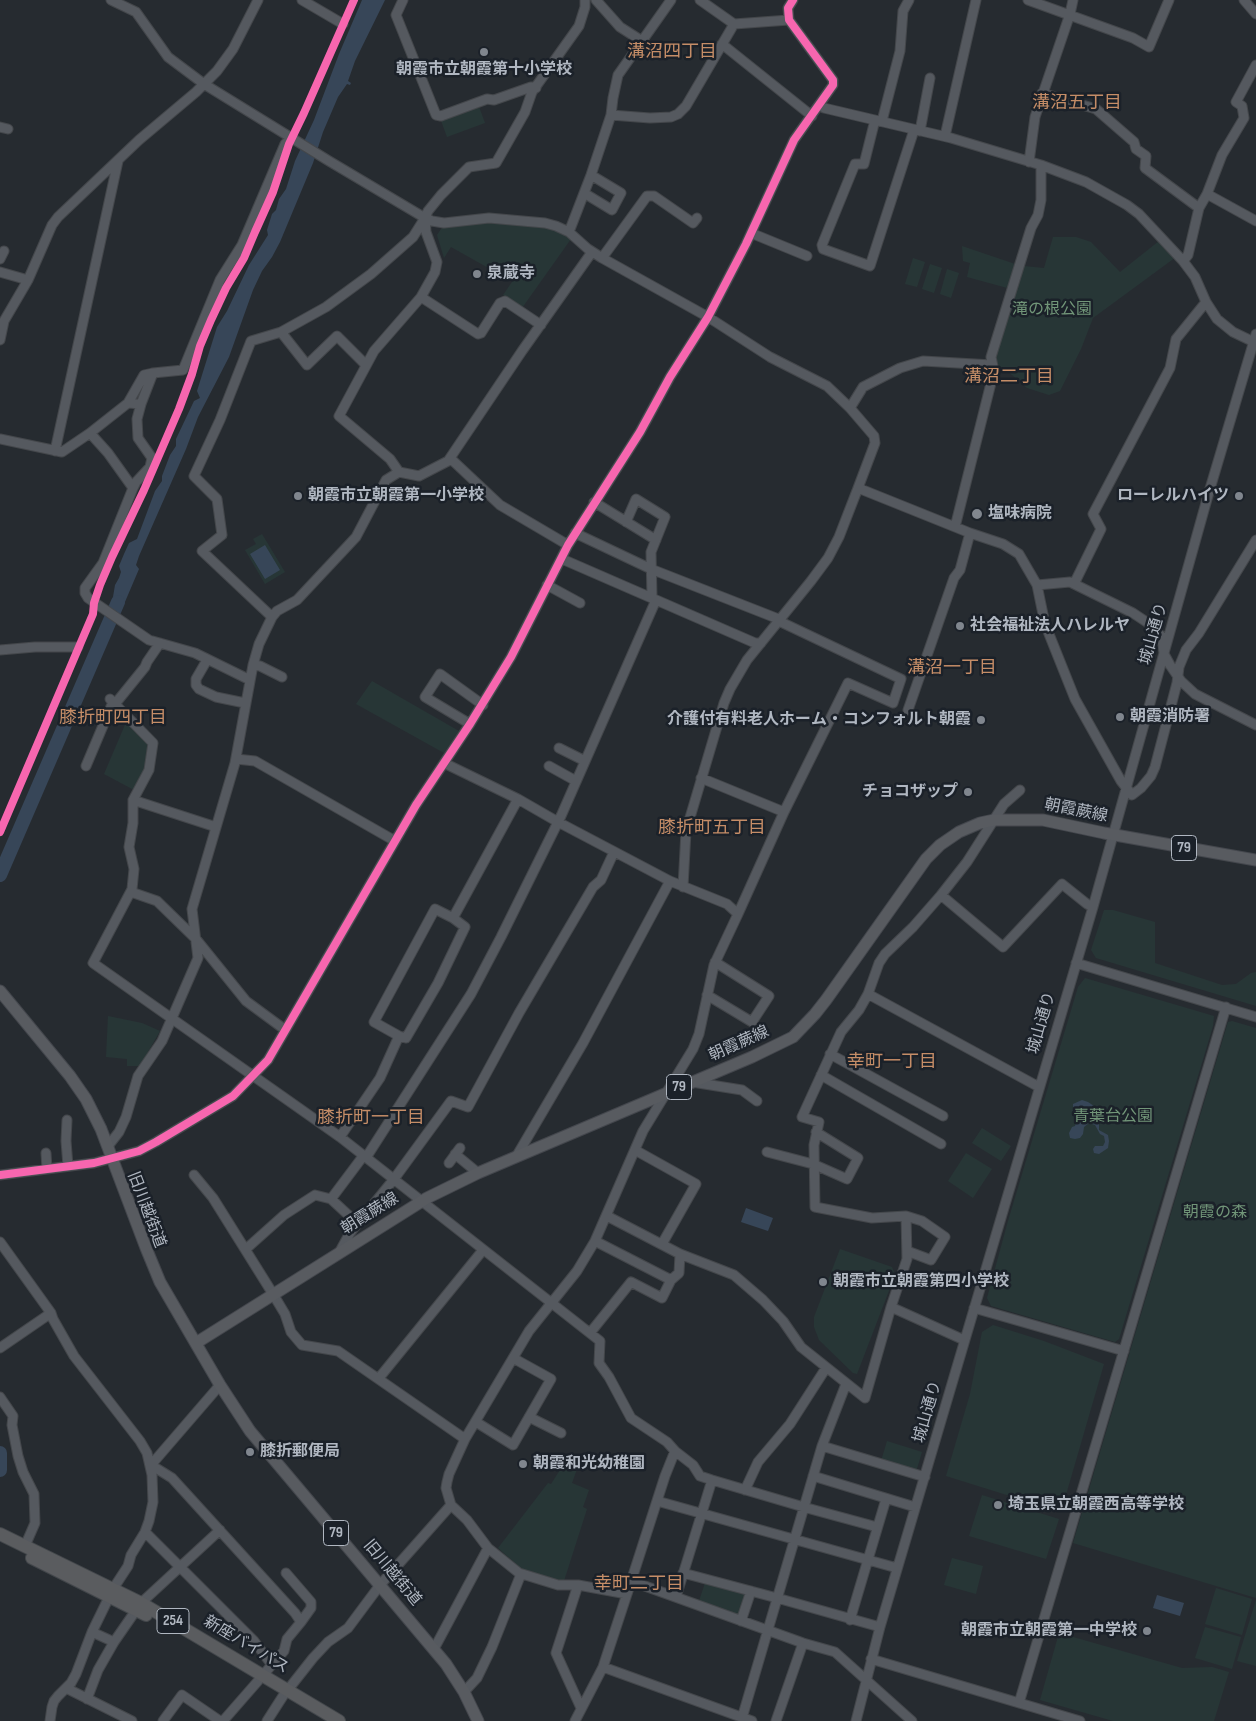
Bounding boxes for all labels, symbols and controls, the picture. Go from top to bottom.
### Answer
district label: 溝沼四丁目 [627,41,717,63]
marker: 朝霞市立朝霞第十小学校 [478,46,490,58]
place label: 朝霞市立朝霞第十小学校 [396,60,572,80]
district label: 溝沼五丁目 [1032,92,1122,114]
place label: 泉蔵寺 [487,264,535,284]
marker: 泉蔵寺 [471,268,483,280]
park label: 滝の根公園 [1012,300,1092,320]
district label: 溝沼二丁目 [964,366,1054,388]
place label: 朝霞市立朝霞第一小学校 [308,486,484,506]
place label: ローレルハイツ [1117,486,1229,506]
marker: 朝霞市立朝霞第一小学校 [292,490,304,502]
marker: ローレルハイツ [1233,490,1245,502]
place label: 塩味病院 [988,504,1052,524]
marker: 塩味病院 [970,507,984,521]
street label: 城山通り [1136,601,1172,667]
place label: 社会福祉法人ハレルヤ [970,616,1130,636]
marker: 社会福祉法人ハレルヤ [954,620,966,632]
district label: 溝沼一丁目 [907,657,997,679]
district label: 膝折町四丁目 [59,707,167,729]
place label: 朝霞消防署 [1130,707,1210,727]
place label: 介護付有料老人ホーム・コンフォルト朝霞 [667,710,971,730]
marker: 朝霞消防署 [1114,711,1126,723]
marker: 介護付有料老人ホーム・コンフォルト朝霞 [975,714,987,726]
place label: チョコザップ [862,782,958,802]
marker: チョコザップ [962,786,974,798]
street label: 朝霞蕨線 [1043,795,1109,827]
district label: 膝折町五丁目 [658,817,766,839]
road number: 79 [1172,836,1196,860]
street label: 城山通り [1024,990,1060,1056]
street label: 朝霞蕨線 [706,1022,772,1066]
district label: 幸町一丁目 [847,1051,937,1073]
road number: 79 [666,1074,692,1100]
district label: 膝折町一丁目 [317,1107,425,1129]
park label: 青葉台公園 [1073,1107,1153,1127]
street label: 旧川越街道 [123,1169,169,1251]
street label: 朝霞蕨線 [338,1189,402,1239]
park label: 朝霞の森 [1183,1203,1247,1223]
place label: 朝霞市立朝霞第四小学校 [833,1272,1009,1292]
marker: 朝霞市立朝霞第四小学校 [817,1276,829,1288]
street label: 城山通り [910,1379,946,1445]
place label: 膝折郵便局 [260,1442,340,1462]
marker: 膝折郵便局 [244,1446,256,1458]
place label: 朝霞和光幼稚園 [533,1454,645,1474]
marker: 朝霞和光幼稚園 [517,1458,529,1470]
place label: 埼玉県立朝霞西高等学校 [1008,1495,1184,1515]
marker: 埼玉県立朝霞西高等学校 [992,1499,1004,1511]
road number: 79 [324,1520,348,1546]
street label: 旧川越街道 [359,1536,425,1610]
district label: 幸町二丁目 [594,1573,684,1595]
road number: 254 [157,1608,189,1634]
street label: 新座バイパス [200,1612,292,1678]
place label: 朝霞市立朝霞第一中学校 [961,1621,1137,1641]
marker: 朝霞市立朝霞第一中学校 [1141,1625,1153,1637]

